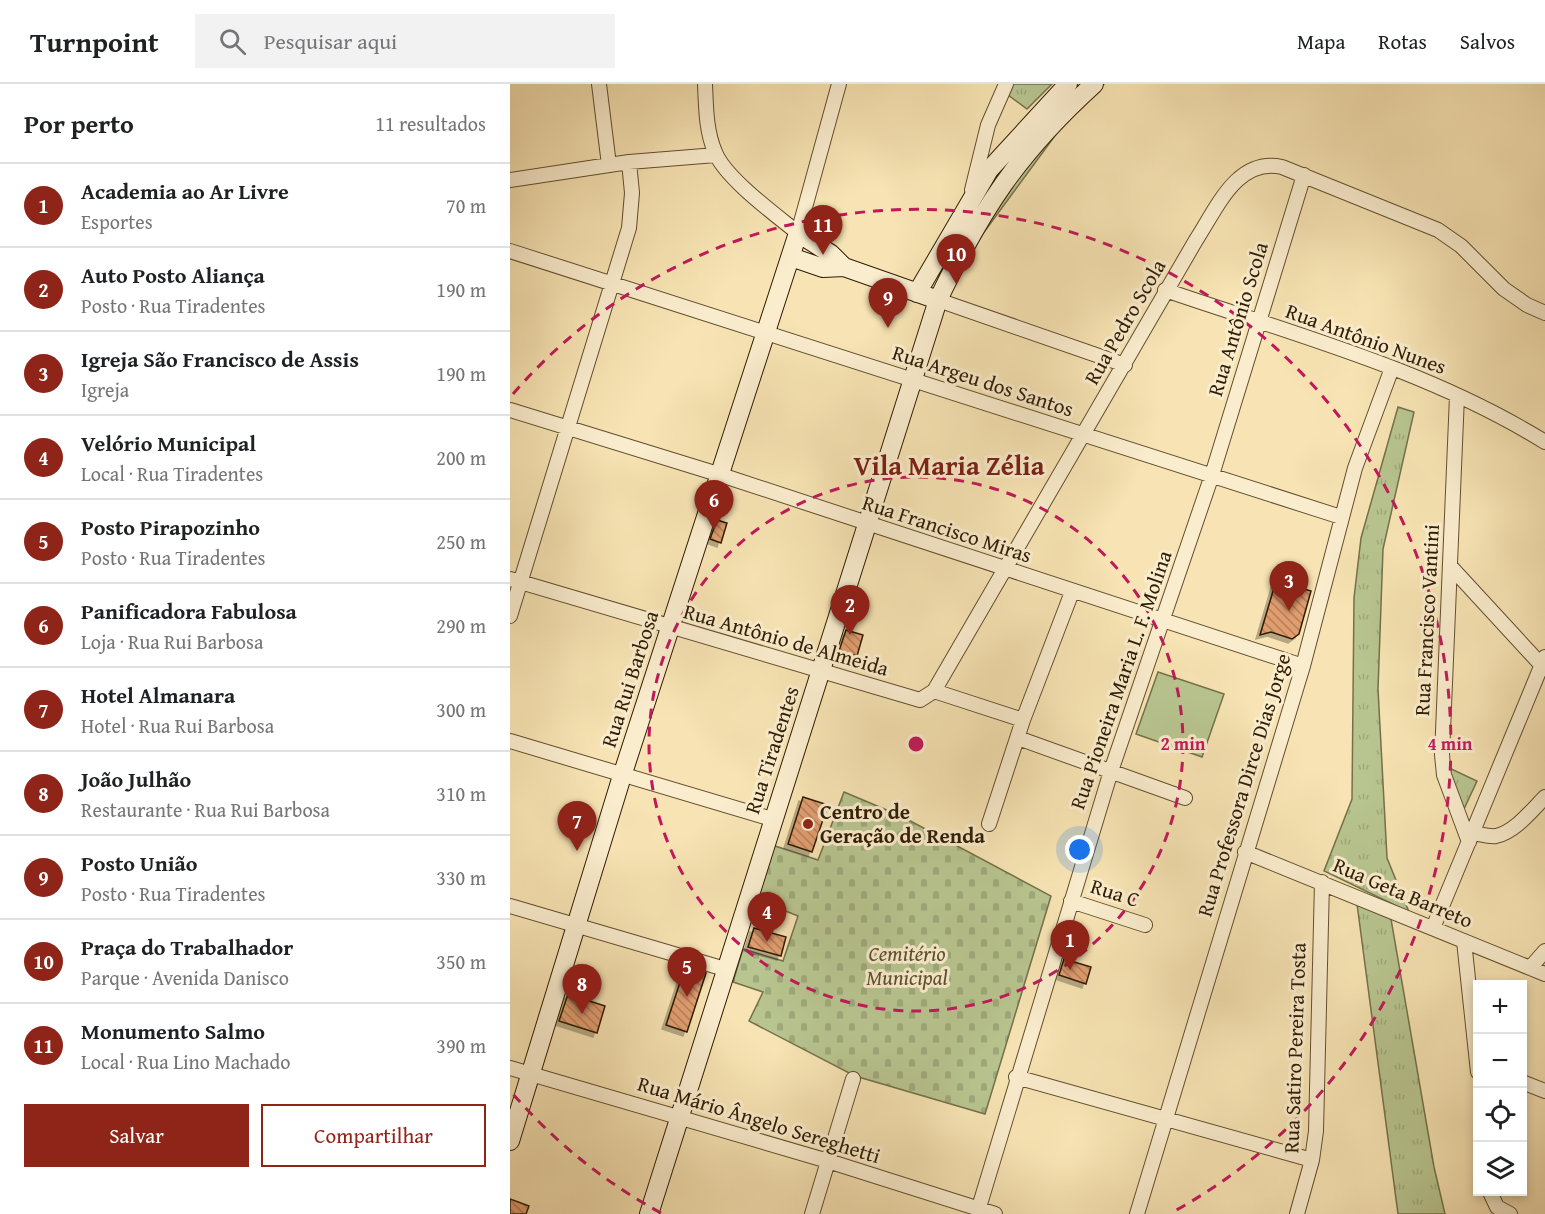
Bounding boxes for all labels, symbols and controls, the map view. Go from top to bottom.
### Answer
search box [195,14,615,68]
text: Turnpoint [30,21,159,62]
icon: search [216,25,249,58]
text: Pesquisar aqui [264,25,397,57]
text: Mapa [1297,26,1345,57]
text: Rotas [1378,26,1427,57]
text: Salvos [1460,26,1515,57]
text: Por perto [24,104,134,143]
text: 11 resultados [375,109,486,138]
text: Academia ao Ar Livre [81,175,289,207]
text: 1 [38,191,49,220]
text: 70 m [446,191,486,220]
pin: 11 [804,206,842,255]
text: Esportes [81,207,153,236]
pin: 10 [936,234,976,284]
street label: Rua Antônio Scola [1199,238,1276,400]
street label: Rua Pedro Scola [1076,253,1173,390]
text: Auto Posto Aliança [81,259,265,291]
text: 2 [38,275,49,304]
text: 190 m [436,275,486,304]
pin: 9 [868,278,908,328]
text: Posto · Rua Tiradentes [81,291,265,320]
street label: Rua Antônio Nunes [1282,295,1451,382]
street label: Rua Argeu dos Santos [888,337,1078,424]
text: Igreja São Francisco de Assis [81,343,359,375]
text: 3 [38,359,49,388]
text: 190 m [436,359,486,388]
text: Igreja [81,375,129,404]
text: Velório Municipal [81,427,256,459]
text: 4 [38,443,49,472]
text: 200 m [436,443,486,472]
district label: Vila Maria Zélia [854,445,1045,485]
text: Local · Rua Tiradentes [81,459,263,488]
pin: 6 [694,480,734,530]
street label: Rua Francisco Miras [858,487,1036,571]
text: Posto Pirapozinho [81,511,260,543]
street label: Rua Francisco Vantini [1406,523,1447,717]
text: 5 [38,527,49,556]
text: 250 m [436,527,486,556]
text: Posto · Rua Tiradentes [81,543,265,572]
street label: Rua Pioneira Maria L. F. Molina [1062,546,1179,813]
pin: 3 [1270,562,1308,611]
pin: 2 [830,586,870,635]
text: Panificadora Fabulosa [81,595,297,627]
street label: Rua Antônio de Almeida [680,595,892,684]
street label: Rua Rui Barbosa [593,606,666,751]
text: 6 [38,611,49,640]
text: 290 m [436,611,486,640]
text: Loja · Rua Rui Barbosa [81,627,263,656]
street label: Rua Professora Dirce Dias Jorge [1189,649,1298,920]
text: Hotel Almanara [81,679,235,711]
street label: Rua Tiradentes [736,682,807,818]
text: 7 [38,695,49,724]
text: 300 m [436,695,486,724]
text: Hotel · Rua Rui Barbosa [81,711,274,740]
text: 2 min [1161,730,1206,757]
text: 4 min [1428,730,1473,757]
centre of rings [906,734,926,754]
text: João Julhão [81,763,191,795]
text: 8 [38,779,49,808]
text: 310 m [436,779,486,808]
text: Restaurante · Rua Rui Barbosa [81,795,330,824]
place label: Centro de Geração de Renda [820,796,985,851]
pin: 7 [558,802,596,851]
marker: Centro de Geração de Renda [801,817,815,831]
your location [1065,835,1094,864]
text: Posto União [81,847,197,879]
street label: Rua Geta Barreto [1329,849,1478,936]
text: 9 [38,863,49,892]
text: 330 m [436,863,486,892]
street label: Rua C [1087,870,1143,915]
text: Posto · Rua Tiradentes [81,879,265,908]
pin: 4 [748,892,786,942]
pin: 1 [1050,920,1090,970]
text: Praça do Trabalhador [81,931,293,963]
park label: Cemitério Municipal [866,938,948,993]
street label: Rua Satiro Pereira Tosta [1275,942,1314,1154]
text: 10 [33,947,54,976]
text: 350 m [436,947,486,976]
pin: 5 [668,948,706,997]
text: Parque · Avenida Danisco [81,963,289,992]
pin: 8 [562,964,602,1014]
map controls [1473,980,1527,1196]
button: + [1473,980,1527,1034]
text: Monumento Salmo [81,1015,265,1047]
text: 11 [33,1031,54,1060]
text: 390 m [436,1031,486,1060]
button: − [1473,1034,1527,1088]
text: Local · Rua Lino Machado [81,1047,290,1076]
street label: Rua Mário Ângelo Sereghetti [634,1068,884,1171]
button: locate [1473,1088,1527,1142]
button: Salvar [24,1104,249,1167]
button: Compartilhar [261,1104,486,1167]
button: layers [1473,1142,1527,1196]

